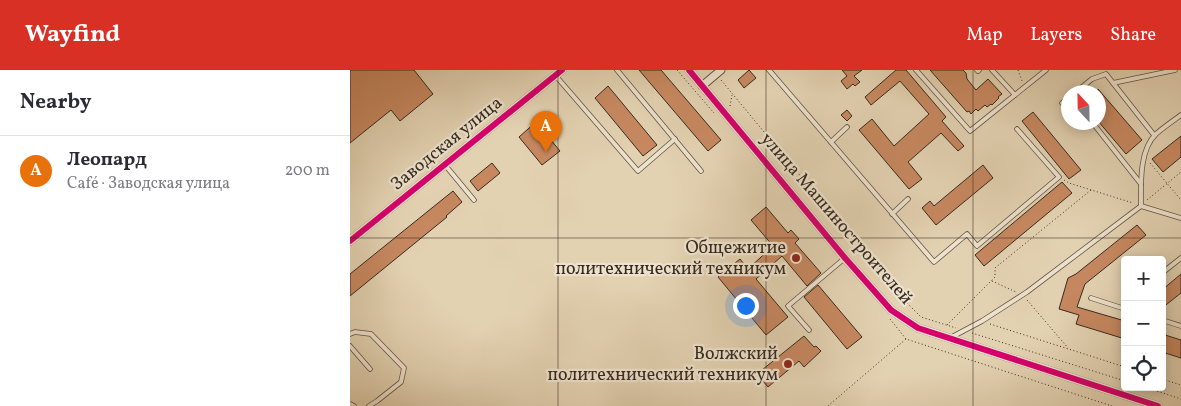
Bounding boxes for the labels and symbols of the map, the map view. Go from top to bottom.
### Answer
north arrow [1061,85,1106,130]
street label: Заводская улица [386,91,508,197]
pin: A [530,111,562,152]
street label: улица Машиностроителей [754,128,918,311]
place label: Общежитие политехнический техникум [555,236,786,282]
marker: Общежитие политехнический техникум [790,252,802,264]
your location [733,293,759,319]
place label: Волжский политехнический техникум [547,342,778,388]
marker: Волжский политехнический техникум [782,358,794,370]

